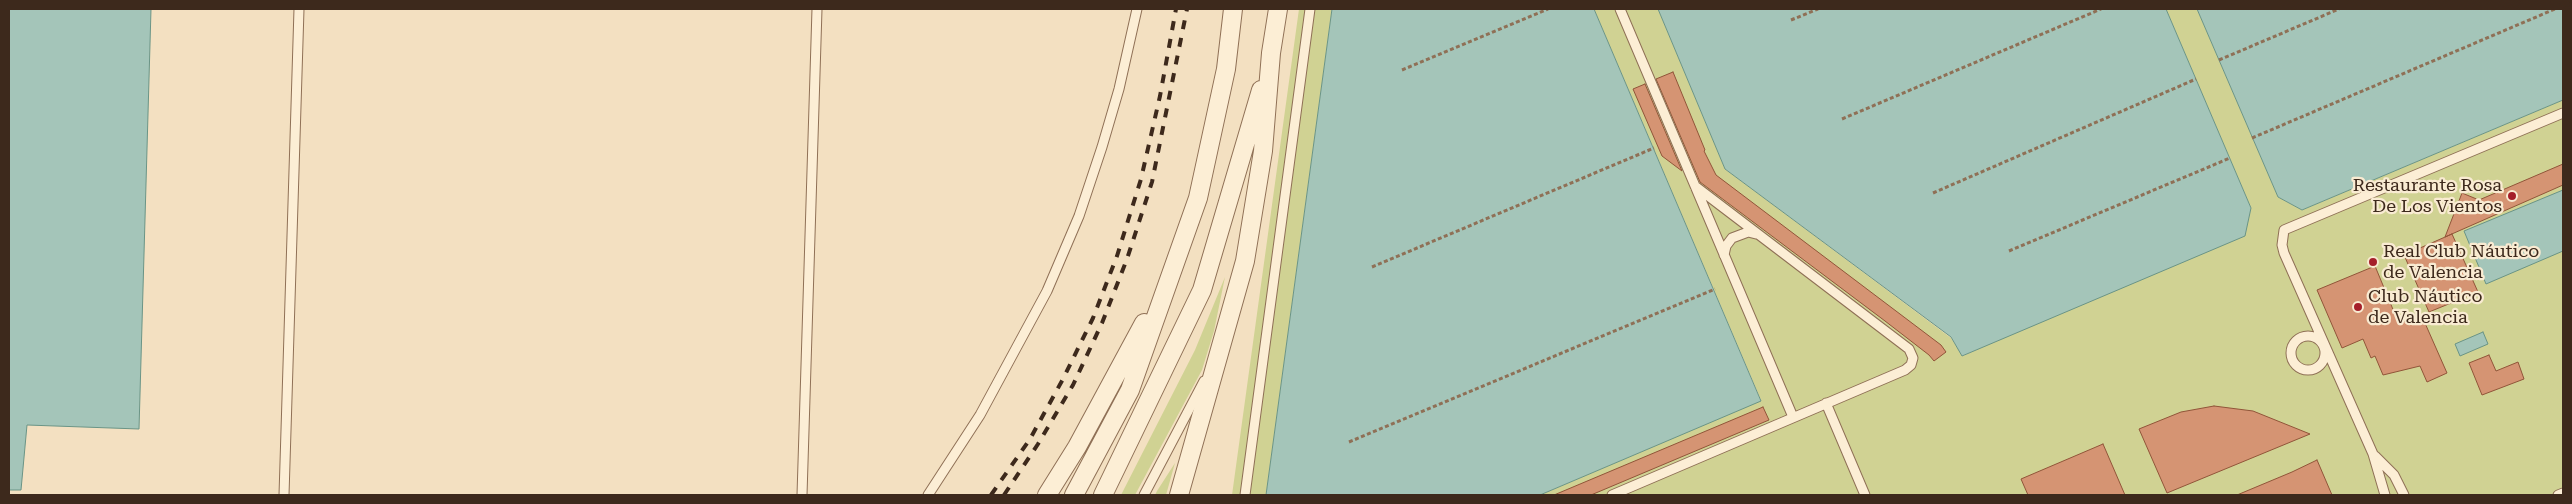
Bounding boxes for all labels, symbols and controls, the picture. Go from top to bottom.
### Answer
place label: Restaurante Rosa De Los Vientos [2353,175,2502,218]
marker: Restaurante Rosa De Los Vientos [2506,190,2518,202]
place label: Real Club Náutico de Valencia [2383,241,2539,284]
marker: Real Club Náutico de Valencia [2367,256,2379,268]
place label: Club Náutico de Valencia [2368,286,2482,328]
marker: Club Náutico de Valencia [2352,301,2364,313]

